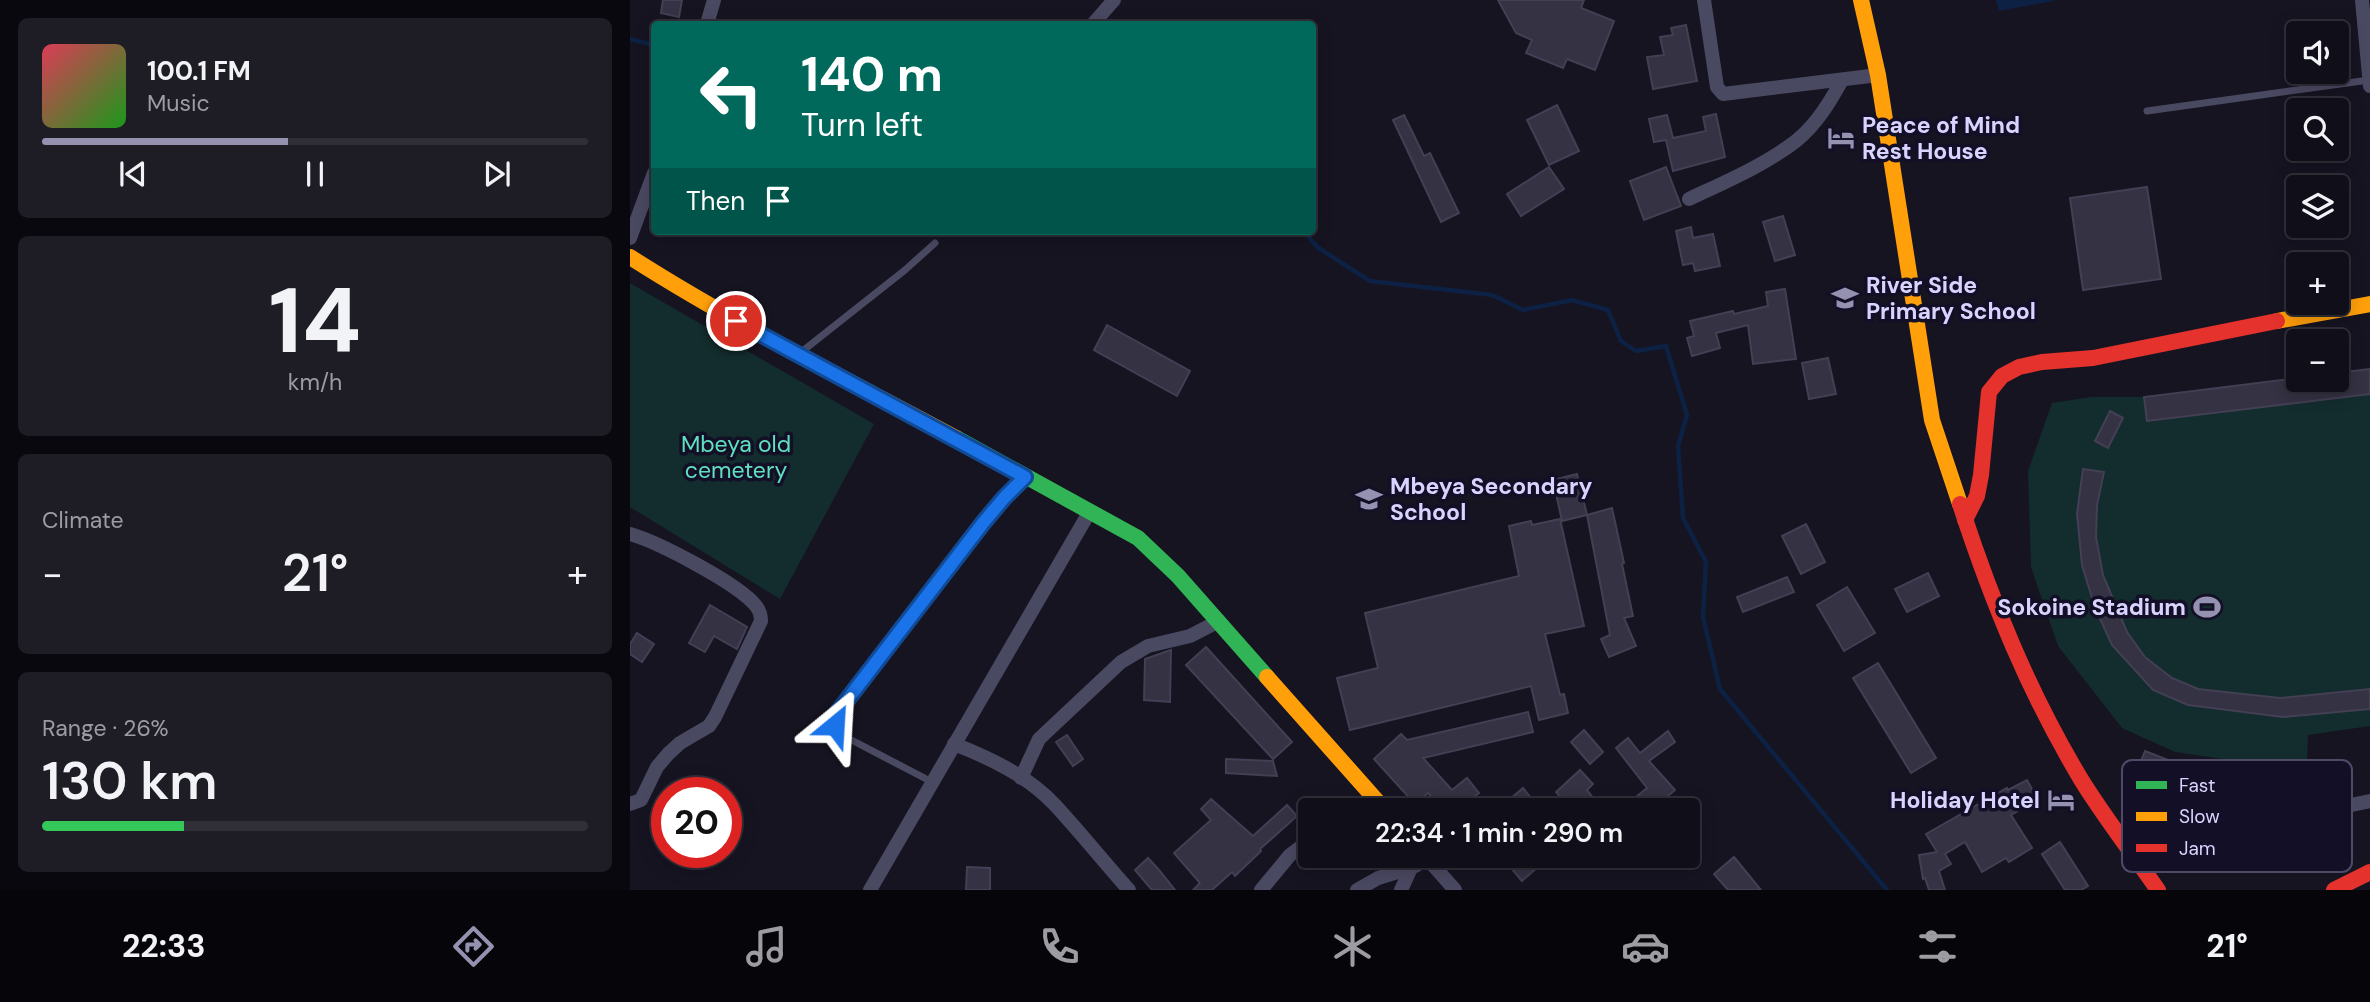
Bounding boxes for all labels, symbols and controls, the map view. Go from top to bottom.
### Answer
map controls [2286,21,2349,392]
button: sound [2286,21,2349,84]
text: 140 m [801,42,943,106]
icon: left [686,49,777,140]
text: 100.1 FM [147,54,251,88]
text: Music [147,88,210,118]
button: search [2286,98,2349,161]
text: Turn left [801,104,923,146]
place label: Peace of Mind Rest House [1862,110,2020,166]
hotel icon: Peace of Mind Rest House [1826,123,1856,153]
icon: previous [114,155,152,193]
icon: pause [296,155,334,193]
icon: next [478,155,516,193]
button: layers [2286,175,2349,238]
icon: arrive [759,182,797,220]
text: Then [686,184,745,218]
button: + [2286,252,2349,315]
text: 14 [269,262,361,380]
place label: River Side Primary School [1866,270,2036,326]
school or university icon: River Side Primary School [1830,283,1860,313]
pin [706,291,766,351]
icon: arrive [717,302,755,340]
button: − [2286,329,2349,392]
text: km/h [288,367,342,397]
park label: Mbeya old cemetery [681,429,791,485]
place label: Mbeya Secondary School [1390,471,1592,527]
school or university icon: Mbeya Secondary School [1354,484,1384,514]
text: Climate [42,505,124,535]
text: 21° [282,539,348,607]
text: − [42,549,63,599]
text: + [567,549,588,599]
place label: Sokoine Stadium [1997,592,2186,622]
sports icon: Sokoine Stadium [2192,592,2222,622]
position arrow [798,688,872,762]
text: Range · 26% [42,713,169,743]
text: 130 km [42,747,217,815]
legend [2122,760,2352,872]
text: Fast [2179,773,2215,798]
speed limit sign: 20 [651,777,742,868]
place label: Holiday Hotel [1890,785,2040,815]
hotel icon: Holiday Hotel [2046,785,2076,815]
text: Slow [2179,804,2220,829]
text: 22:34 · 1 min · 290 m [1375,816,1623,850]
text: Jam [2179,836,2216,861]
icon: directions [449,922,498,971]
icon: music [742,922,791,971]
icon: phone [1035,922,1084,971]
icon: climate [1328,922,1377,971]
icon: car [1621,922,1670,971]
icon: filters [1913,922,1962,971]
text: 22:33 [122,925,206,967]
text: 21° [2206,925,2248,967]

